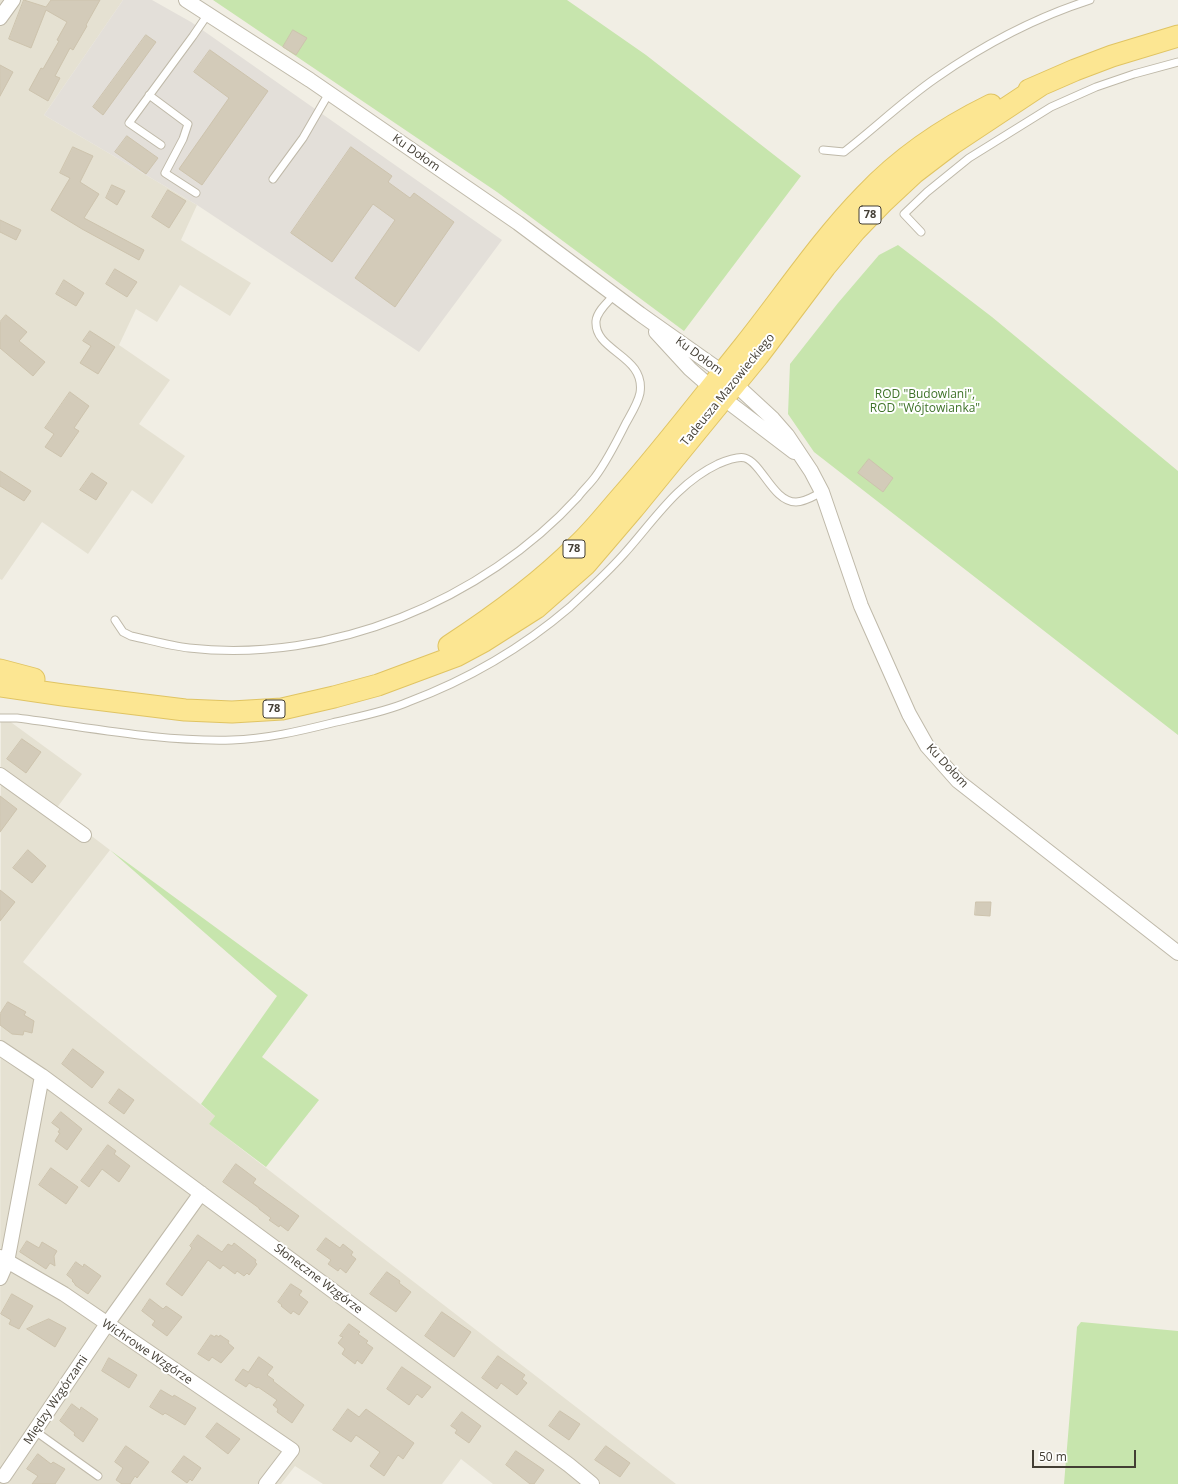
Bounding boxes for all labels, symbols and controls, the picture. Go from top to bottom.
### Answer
street label: Ku Dołom [389,131,443,175]
road number: 78 [859,206,881,224]
street label: Tadeusza Mazowieckiego [678,331,778,449]
street label: Ku Dołom [672,334,726,378]
park label: ROD "Budowlani", ROD "Wójtowianka" [870,388,980,416]
road number: 78 [563,540,585,558]
road number: 78 [263,700,285,718]
street label: Ku Dołom [923,741,971,791]
street label: Słoneczne Wzgórze [271,1241,365,1317]
street label: Wichrowe Wzgórze [99,1316,195,1388]
street label: Między Wzgórzami [21,1353,91,1447]
scale bar [1034,1442,1138,1468]
text: 50 m [1039,1448,1067,1465]

